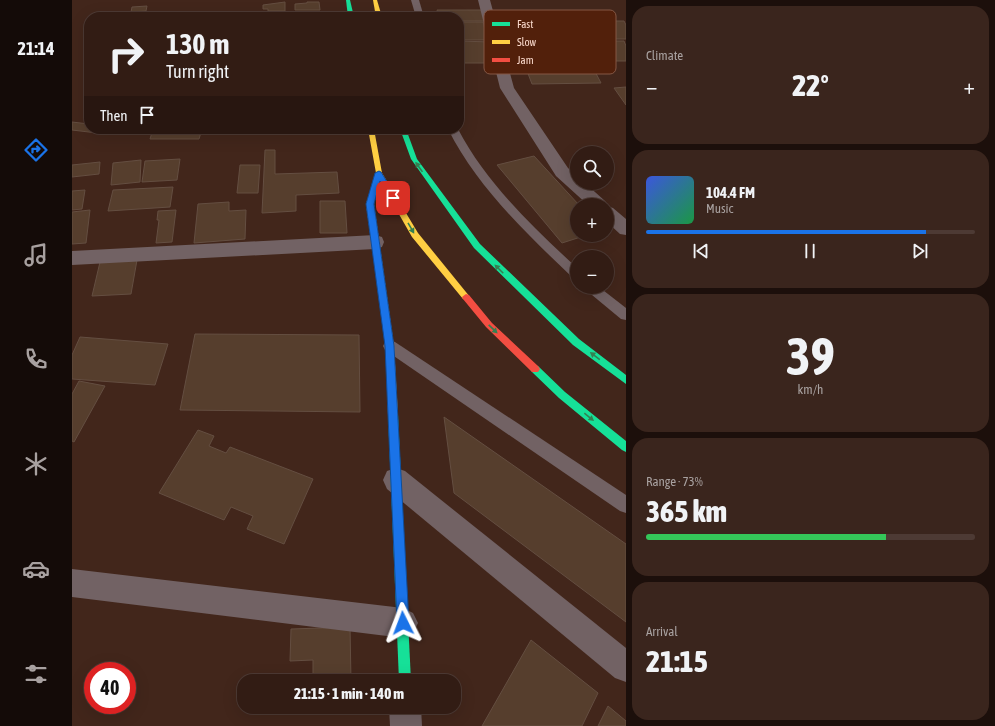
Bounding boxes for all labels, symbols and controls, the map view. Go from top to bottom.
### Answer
legend [484,10,616,74]
text: Fast [517,18,533,30]
icon: right [100,28,152,80]
text: 130 m [166,28,229,60]
text: Slow [517,36,536,48]
text: 21:14 [17,38,55,59]
text: Climate [646,48,683,63]
text: Jam [517,54,534,66]
text: Turn right [166,61,229,82]
text: 22° [792,68,829,102]
text: − [646,73,657,99]
text: + [964,73,975,99]
icon: arrive [136,104,158,126]
text: Then [100,107,128,124]
icon: directions [22,136,50,164]
map controls [570,146,614,294]
button: search [570,146,614,190]
one-way arrow [415,161,423,172]
pin [376,181,410,215]
text: 104.4 FM [706,184,755,201]
icon: arrive [382,187,404,209]
button: + [570,198,614,242]
text: Music [706,201,733,216]
one-way arrow [408,222,415,234]
icon: previous [690,240,712,262]
icon: pause [799,240,821,262]
icon: next [909,240,931,262]
icon: music [22,241,50,269]
button: − [570,250,614,294]
one-way arrow [494,264,504,273]
one-way arrow [488,324,498,334]
text: 39 [786,326,835,386]
icon: phone [22,345,50,373]
one-way arrow [590,353,600,361]
text: km/h [798,382,823,397]
one-way arrow [584,412,595,421]
icon: climate [22,450,50,478]
text: Range · 73% [646,474,703,489]
text: 365 km [646,494,727,528]
icon: car [22,555,50,583]
position arrow [382,602,424,644]
text: Arrival [646,624,678,639]
text: 21:15 [646,644,708,678]
icon: filters [22,660,50,688]
speed limit sign: 40 [84,662,136,714]
text: 21:15 · 1 min · 140 m [294,685,404,702]

